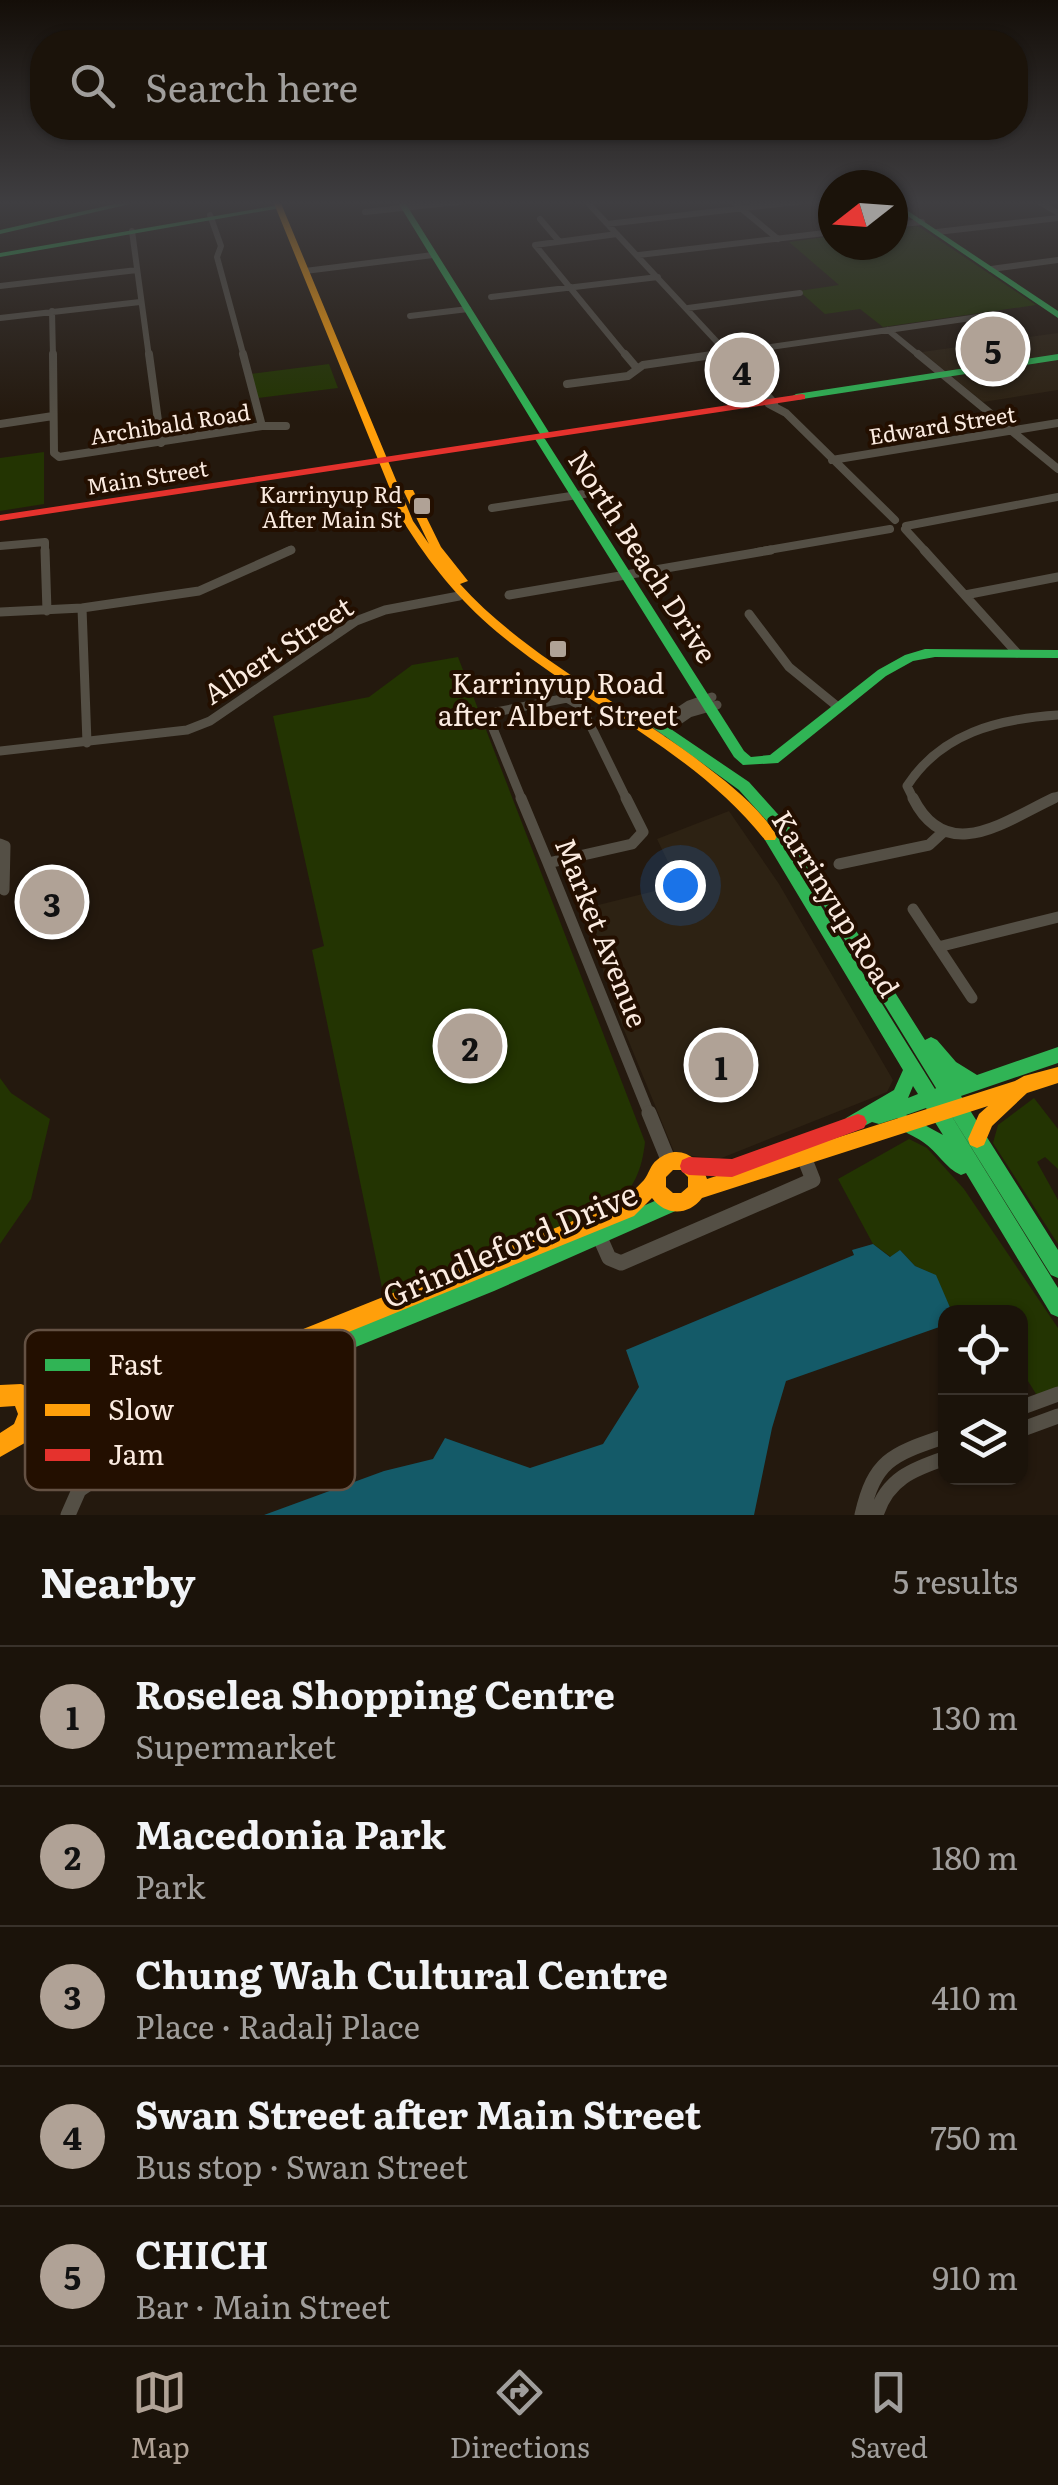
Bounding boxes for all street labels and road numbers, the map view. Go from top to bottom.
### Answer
street label: Archibald Road [88,394,252,452]
street label: Edward Street [866,396,1018,452]
street label: North Beach Drive [559,441,729,671]
street label: Main Street [84,450,210,502]
street label: Albert Street [194,584,361,713]
street label: Karrinyup Road [763,802,911,1004]
street label: Market Avenue [546,831,660,1033]
street label: Grindleford Drive [374,1168,644,1318]

